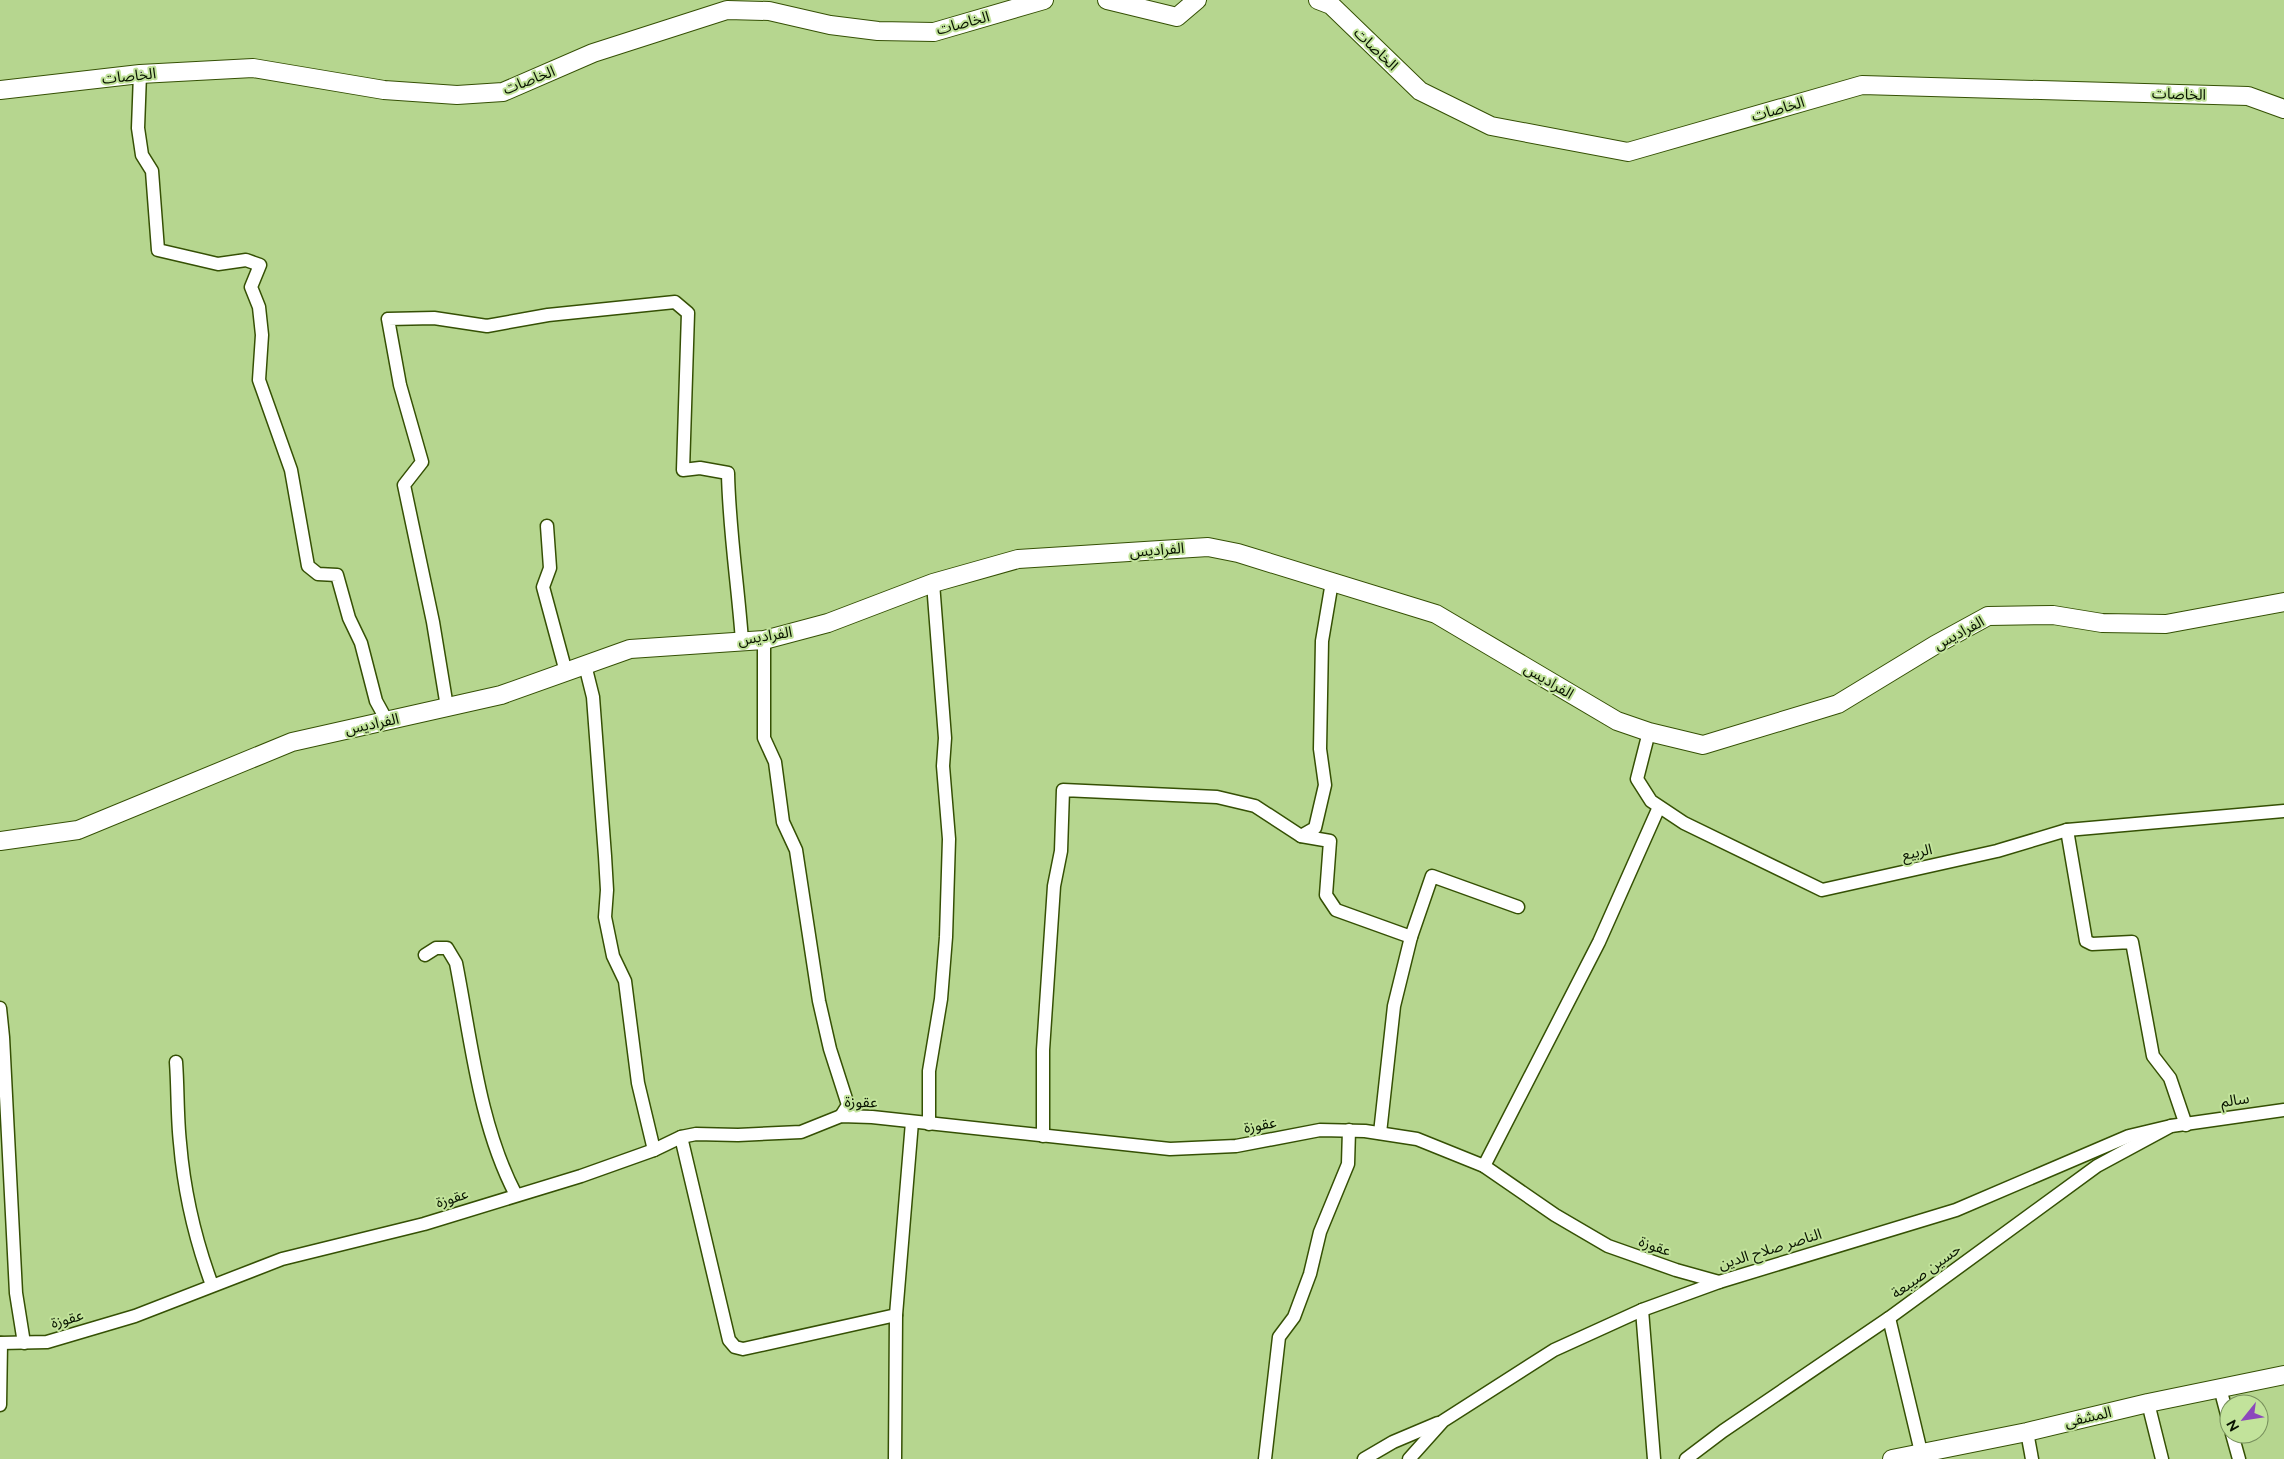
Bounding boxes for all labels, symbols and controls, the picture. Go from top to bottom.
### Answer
street label: الخاصات [934,7,992,39]
street label: الخاصات [1350,24,1402,74]
street label: الخاصات [500,62,558,98]
street label: الخاصات [101,64,157,88]
street label: الخاصات [2152,84,2206,104]
street label: الخاصات [1749,93,1807,125]
street label: الفراديس [1129,539,1185,561]
street label: الفراديس [1931,612,1987,654]
street label: الفراديس [737,623,793,649]
street label: الفراديس [1521,659,1577,703]
street label: الفراديس [343,710,401,738]
street label: الربيع [1900,840,1934,867]
street label: سالم [2220,1089,2251,1113]
street label: عقوزة [844,1093,878,1111]
street label: عقوزة [1242,1113,1278,1137]
street label: عقوزة [434,1184,471,1212]
street label: الناصر صلاح الدين [1716,1225,1825,1276]
street label: عقوزة [1636,1232,1674,1260]
street label: حسين صيبعة [1888,1240,1964,1302]
street label: عقوزة [49,1306,86,1332]
north arrow [2219,1394,2269,1444]
street label: المشفى [2063,1403,2113,1431]
text: N [2223,1417,2242,1434]

